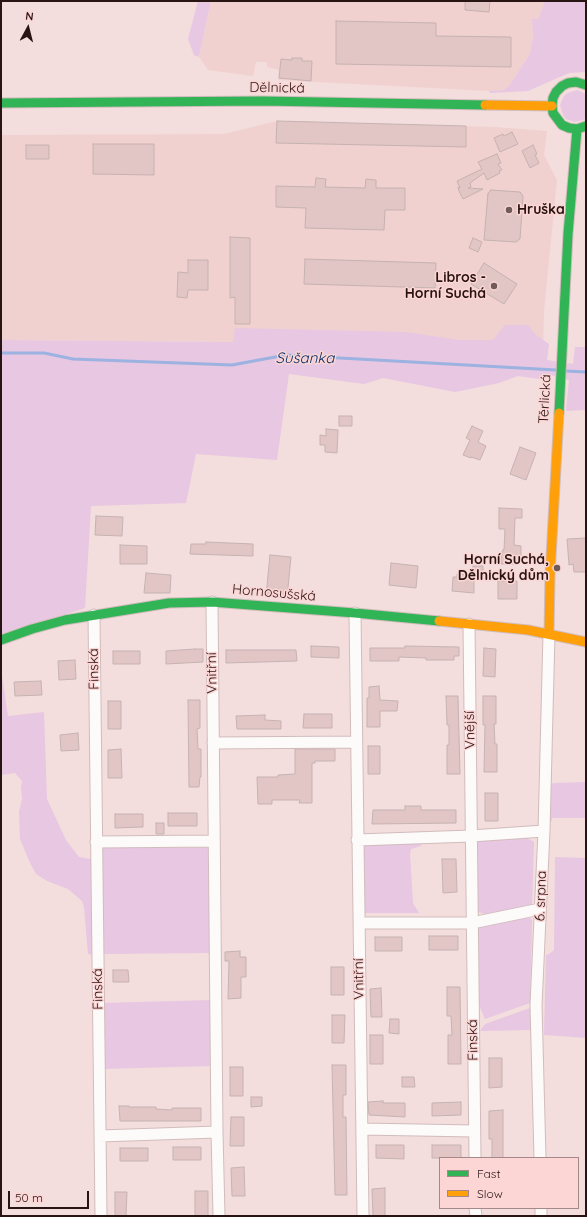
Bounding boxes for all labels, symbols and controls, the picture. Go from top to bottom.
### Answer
north arrow [8,8,48,48]
text: N [25,9,34,24]
street label: Dělnická [249,79,305,97]
place label: Hruška [517,202,565,218]
marker: Hruška [504,205,514,215]
place label: Libros - Horní Suchá [405,270,486,302]
marker: Libros - Horní Suchá [489,281,499,291]
water label: Sušanka [276,349,334,367]
street label: Těrlická [535,374,555,424]
place label: Horní Suchá, Dělnický dům [458,552,549,584]
marker: Horní Suchá, Dělnický dům [552,563,562,573]
street label: Hornosušská [231,581,317,605]
street label: Finská [85,648,103,690]
street label: Vnitřní [203,652,221,694]
street label: Vnější [461,711,479,749]
street label: 6. srpna [532,870,550,922]
street label: Vnitřní [350,958,368,1000]
street label: Finská [89,968,107,1010]
street label: Finská [464,1019,482,1061]
legend [439,1157,579,1209]
text: Fast [477,1166,501,1181]
scale bar [10,1183,91,1209]
text: Slow [477,1186,503,1201]
text: 50 m [15,1190,43,1205]

